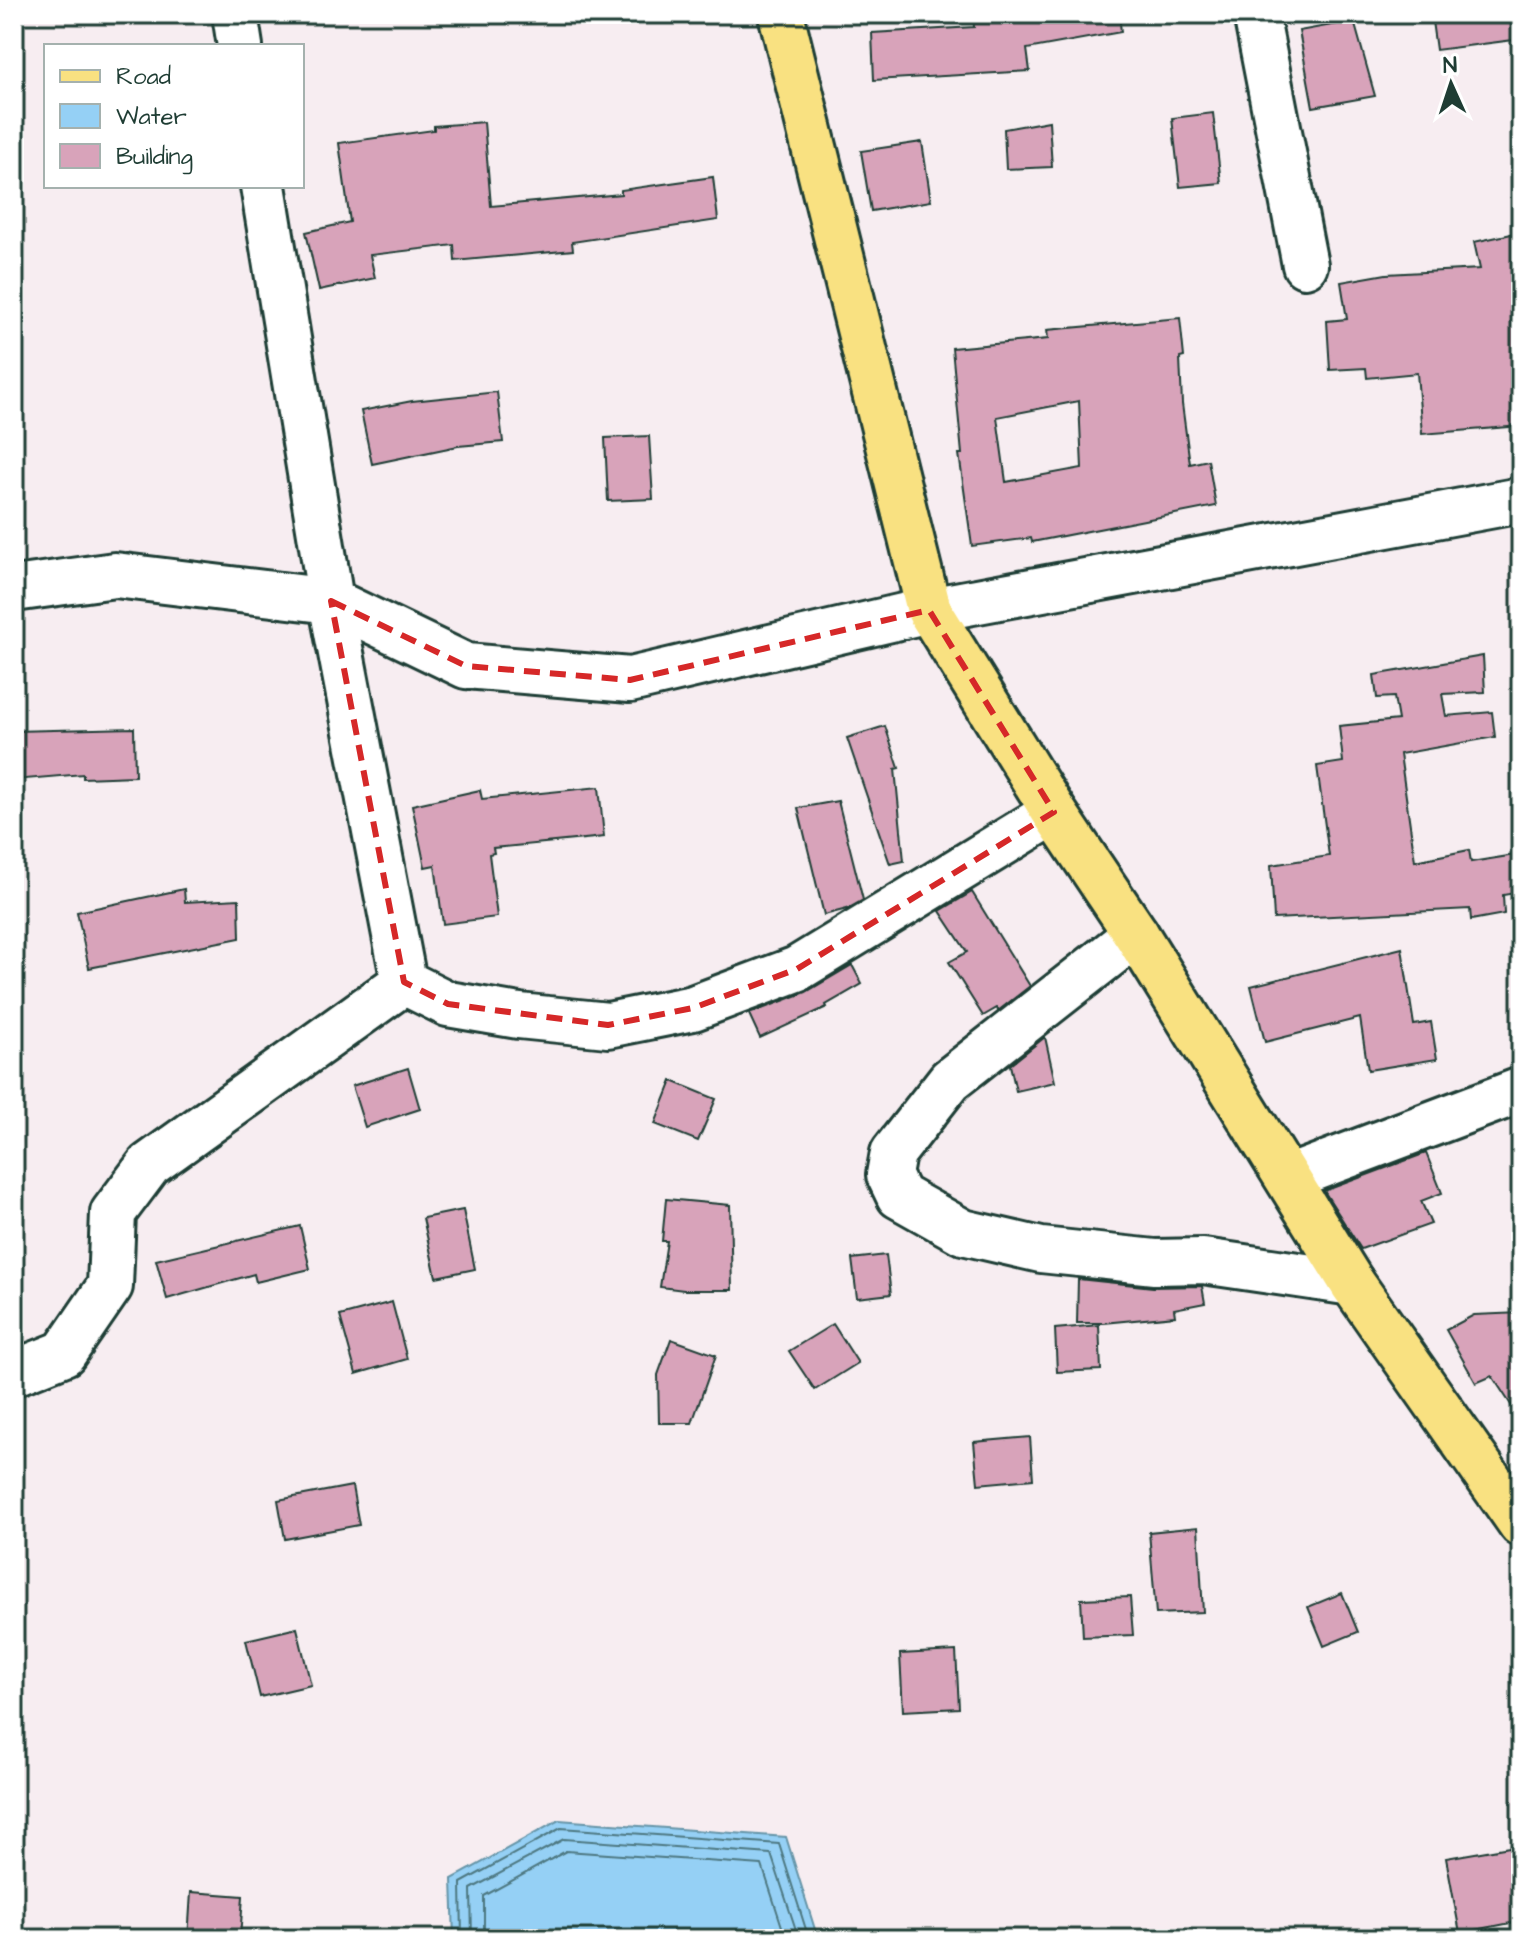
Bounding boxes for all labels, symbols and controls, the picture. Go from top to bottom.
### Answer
legend [44,44,304,188]
north arrow [1411,44,1491,124]
text: N [1442,50,1458,81]
text: Road [116,60,171,94]
text: Water [116,100,187,134]
text: Building [116,140,193,175]

